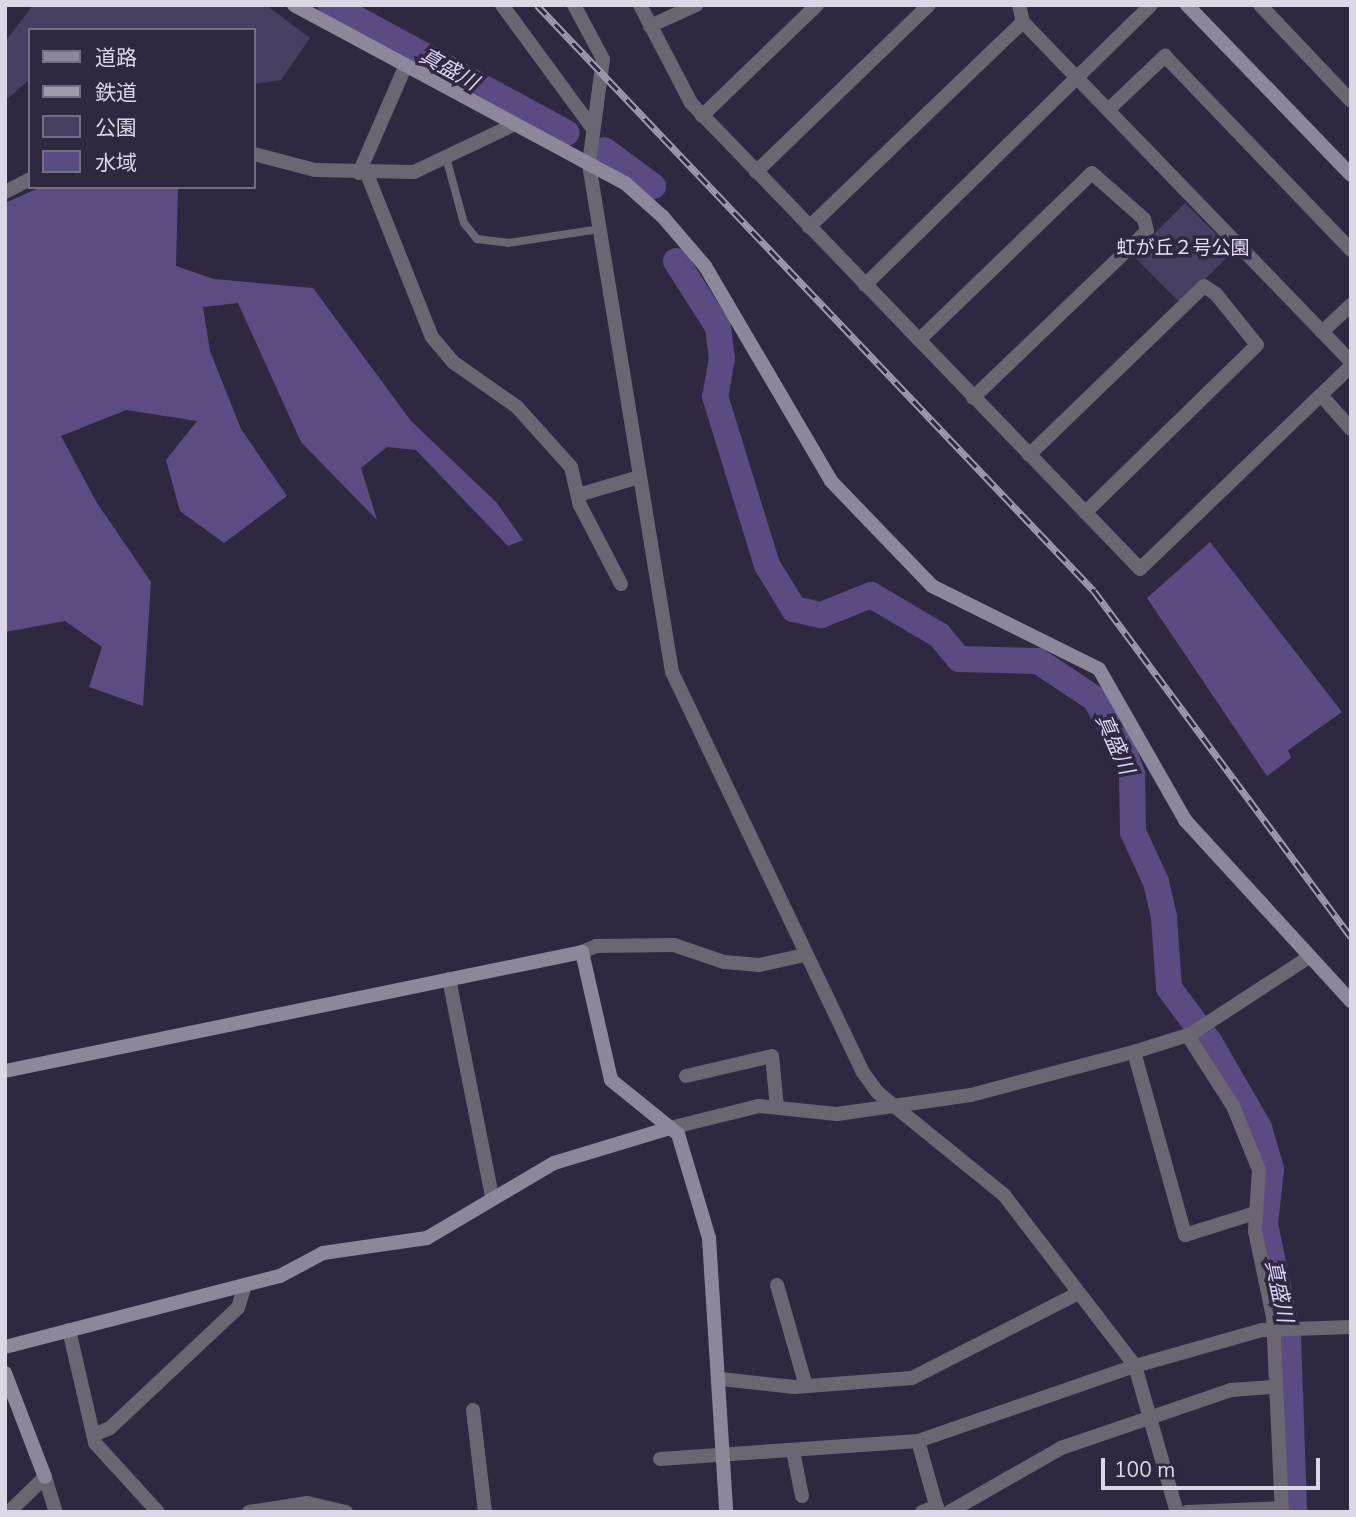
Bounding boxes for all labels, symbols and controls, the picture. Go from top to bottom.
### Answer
legend [28,28,256,189]
water label: 真盛川 [415,43,483,95]
text: 道路 [95,44,137,72]
text: 鉄道 [95,79,137,107]
text: 公園 [95,114,137,142]
text: 水域 [95,149,137,177]
park label: 虹が丘２号公園 [1117,238,1249,260]
water label: 真盛川 [1091,710,1139,778]
water label: 真盛川 [1260,1258,1298,1324]
scale bar [1104,1444,1323,1488]
text: 100 m [1114,1456,1175,1484]

